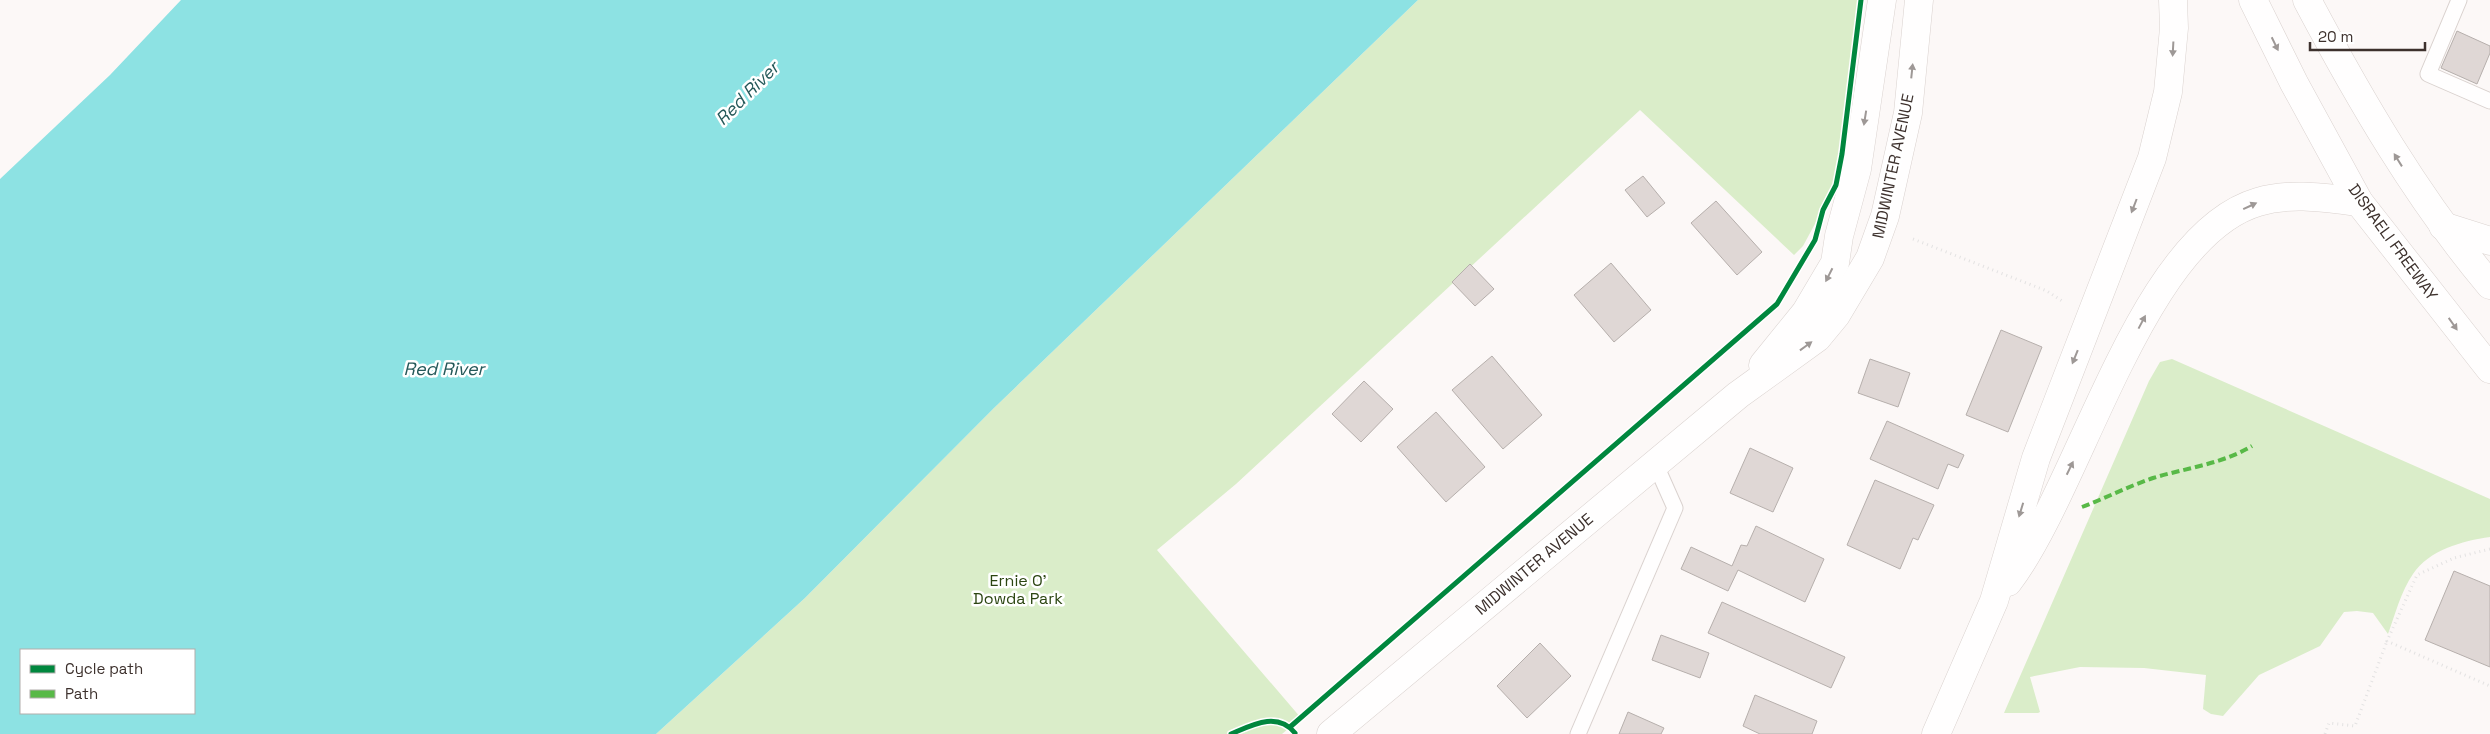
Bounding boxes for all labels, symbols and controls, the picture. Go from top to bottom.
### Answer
scale bar [2310,20,2425,52]
text: 20 m [2318,27,2353,46]
one-way arrow [2271,36,2279,51]
one-way arrow [2168,41,2176,57]
water label: Red River [710,55,785,130]
one-way arrow [1908,63,1916,79]
street label: MIDWINTER AVENUE [1867,92,1919,240]
one-way arrow [1860,110,1868,126]
one-way arrow [2394,154,2403,167]
street label: DISRAELI FREEWAY [2344,180,2443,305]
one-way arrow [2130,199,2138,213]
one-way arrow [2243,201,2257,209]
one-way arrow [1825,268,1833,282]
one-way arrow [2138,315,2146,330]
one-way arrow [2448,317,2458,331]
one-way arrow [1799,341,1813,351]
one-way arrow [2071,350,2079,364]
water label: Red River [404,357,487,380]
one-way arrow [2066,461,2074,475]
one-way arrow [2016,503,2024,518]
street label: MIDWINTER AVENUE [1471,509,1597,619]
park label: Ernie O' Dowda Park [973,570,1063,609]
legend [20,649,195,714]
text: Cycle path [65,659,143,678]
text: Path [65,684,98,703]

